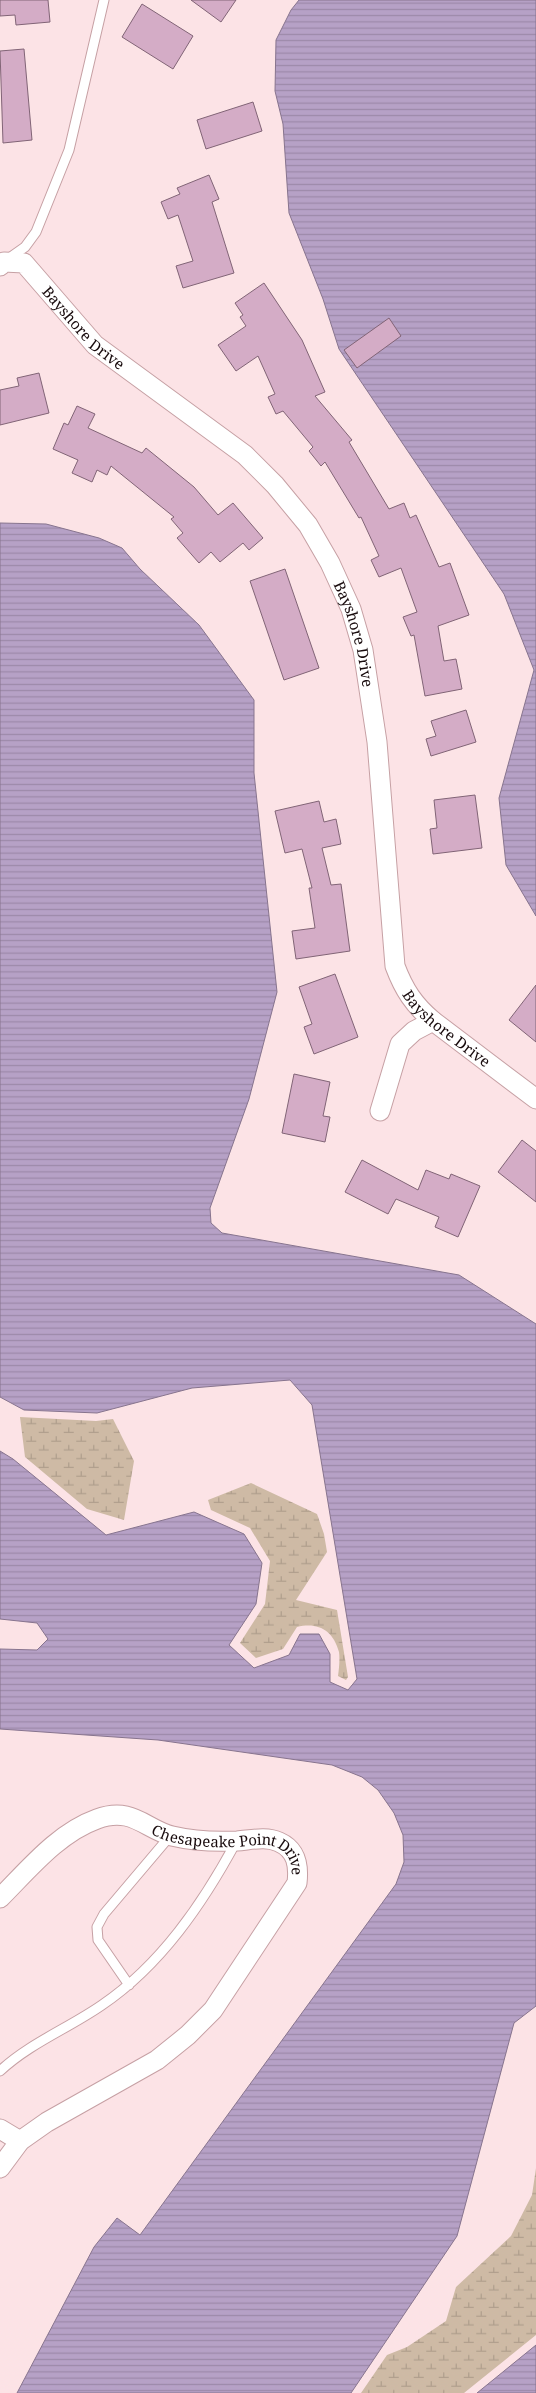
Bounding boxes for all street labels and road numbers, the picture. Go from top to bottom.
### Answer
street label: Bayshore Drive [38,282,129,374]
street label: Bayshore Drive [329,578,379,688]
street label: Bayshore Drive [398,986,495,1071]
street label: Chesapeake Point Drive [149,1819,308,1875]

